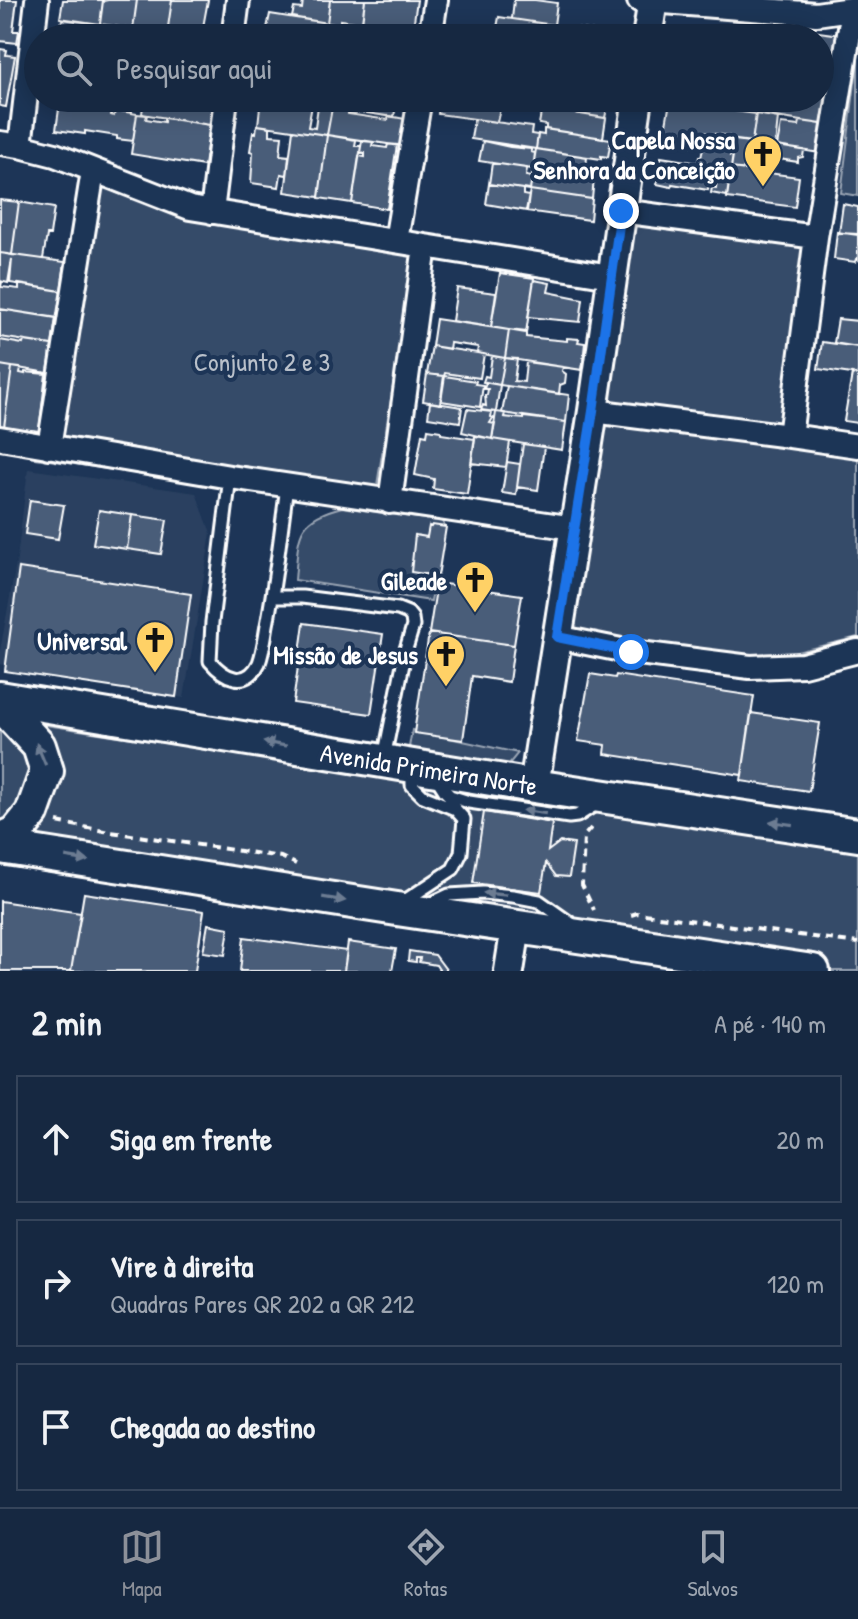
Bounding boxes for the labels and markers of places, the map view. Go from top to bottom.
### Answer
place label: Capela Nossa Senhora da Conceição [534,122,736,187]
church icon: Capela Nossa Senhora da Conceição [742,133,784,188]
church icon: Gileade [454,559,496,614]
place label: Gileade [381,563,448,598]
church icon: Universal [134,619,176,674]
place label: Universal [37,623,128,658]
church icon: Missão de Jesus [425,633,467,688]
place label: Missão de Jesus [273,637,418,672]

